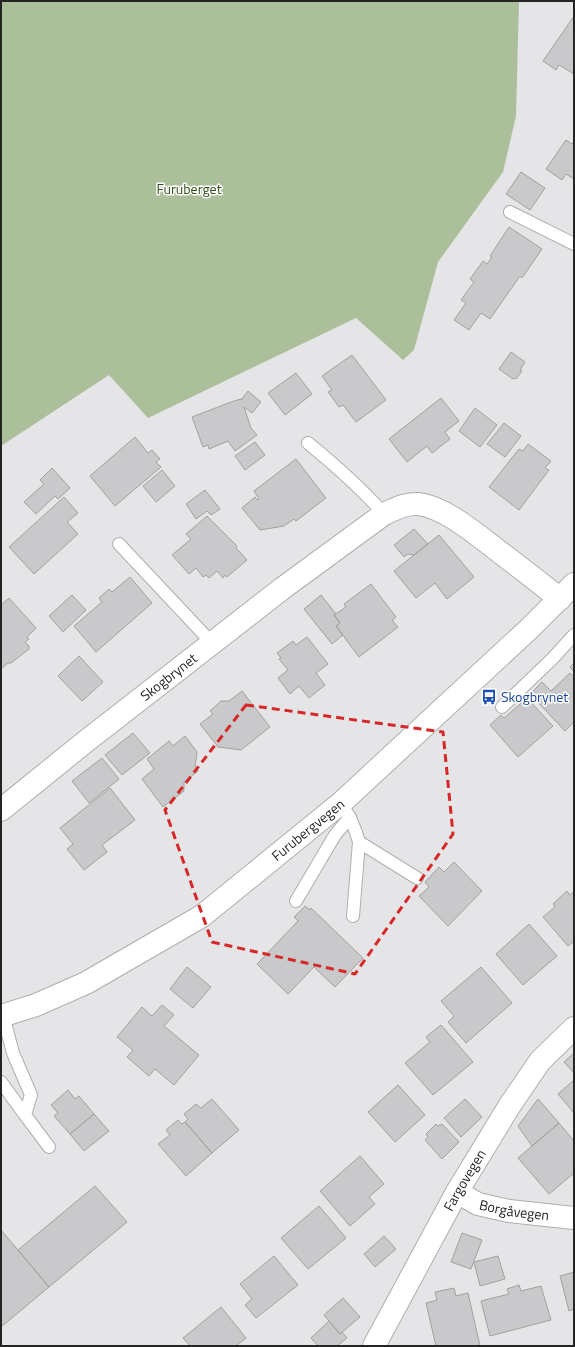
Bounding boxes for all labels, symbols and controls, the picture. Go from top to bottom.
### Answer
park label: Furuberget [156,178,222,199]
street label: Skogbrynet [135,648,201,705]
place label: Skogbrynet [501,686,568,707]
bus stop icon: Skogbrynet [480,688,498,706]
street label: Furubergvegen [267,793,349,866]
street label: Fargovegen [438,1145,491,1215]
street label: Borgåvegen [477,1194,550,1225]

